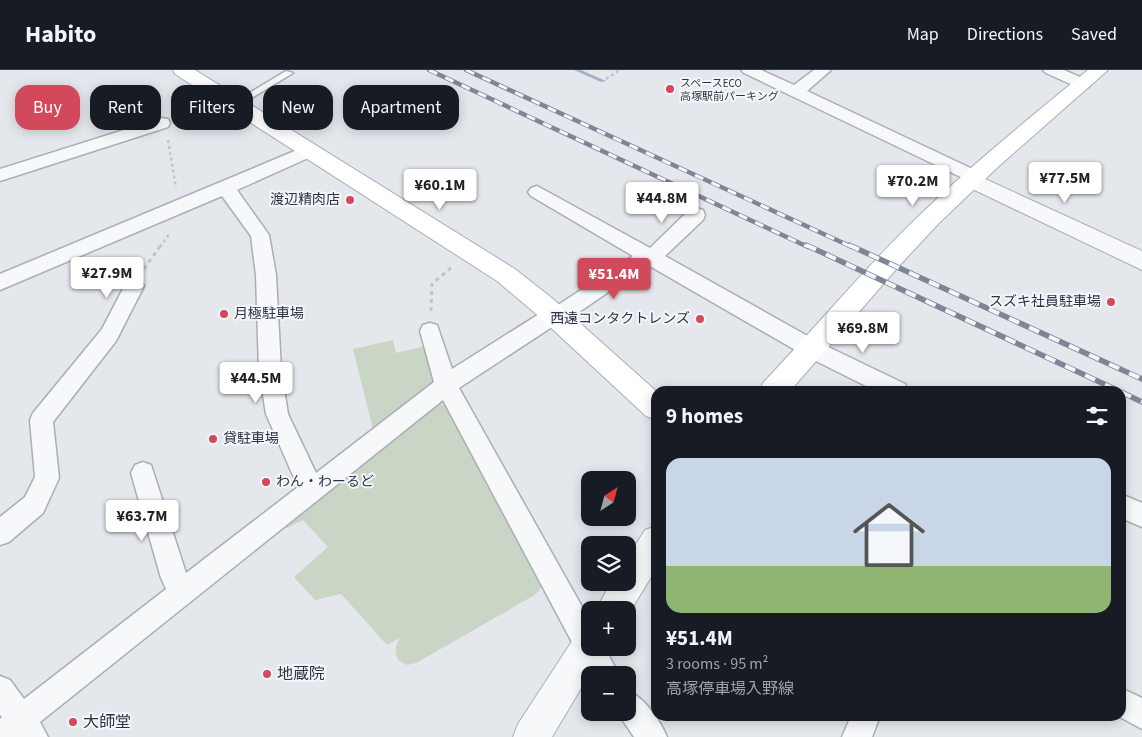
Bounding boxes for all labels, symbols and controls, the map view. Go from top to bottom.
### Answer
text: Habito [25,17,96,52]
text: Map [907,22,939,47]
text: Directions [967,22,1043,47]
text: Saved [1071,22,1117,47]
place label: スペースECO 高塚駅前パーキング [680,76,779,104]
marker: スペースECO 高塚駅前パーキング [664,83,676,95]
chip: Buy [15,85,80,130]
chip: Rent [90,85,161,130]
chip: Filters [171,85,253,130]
chip: New [263,85,333,130]
chip: Apartment [343,85,459,130]
pin: ¥77.5M [1024,162,1106,204]
pin: ¥70.2M [872,164,954,207]
text: ¥77.5M [1040,167,1090,189]
pin: ¥60.1M [399,168,481,211]
text: ¥70.2M [888,170,938,192]
text: ¥60.1M [415,174,465,196]
pin: ¥44.8M [621,182,703,224]
text: ¥44.8M [637,187,687,209]
place label: 渡辺精肉店 [270,190,340,210]
marker: 渡辺精肉店 [344,194,356,206]
pin: ¥27.9M [66,256,148,299]
pin: ¥51.4M [573,258,655,300]
text: ¥27.9M [82,262,132,284]
text: ¥51.4M [589,263,639,285]
place label: スズキ社員駐車場 [989,292,1101,312]
marker: スズキ社員駐車場 [1105,296,1117,308]
place label: 月極駐車場 [234,304,304,324]
marker: 月極駐車場 [218,308,230,320]
place label: 西遠コンタクトレンズ [550,309,690,329]
pin: ¥69.8M [822,312,904,354]
marker: 西遠コンタクトレンズ [694,313,706,325]
text: ¥69.8M [838,317,888,339]
pin: ¥44.5M [215,362,297,404]
text: ¥44.5M [231,367,281,389]
text: 9 homes [666,401,743,431]
icon: filters [1083,402,1111,430]
place label: 貸駐車場 [223,429,279,449]
marker: 貸駐車場 [207,433,219,445]
north arrow [581,471,636,526]
map controls [581,471,636,721]
place label: わん・わーるど [276,472,374,492]
marker: わん・わーるど [260,476,272,488]
icon: home [844,490,934,580]
pin: ¥63.7M [101,500,183,542]
text: ¥63.7M [117,505,167,527]
button: layers [581,536,636,591]
button: + [581,601,636,656]
text: ¥51.4M [666,623,733,653]
text: 3 rooms · 95 m² [666,653,768,675]
place label: 地蔵院 [277,663,325,685]
button: − [581,666,636,721]
marker: 地蔵院 [261,668,273,680]
text: 高塚停車場入野線 [666,678,794,700]
place label: 大師堂 [83,711,131,733]
marker: 大師堂 [67,716,79,728]

